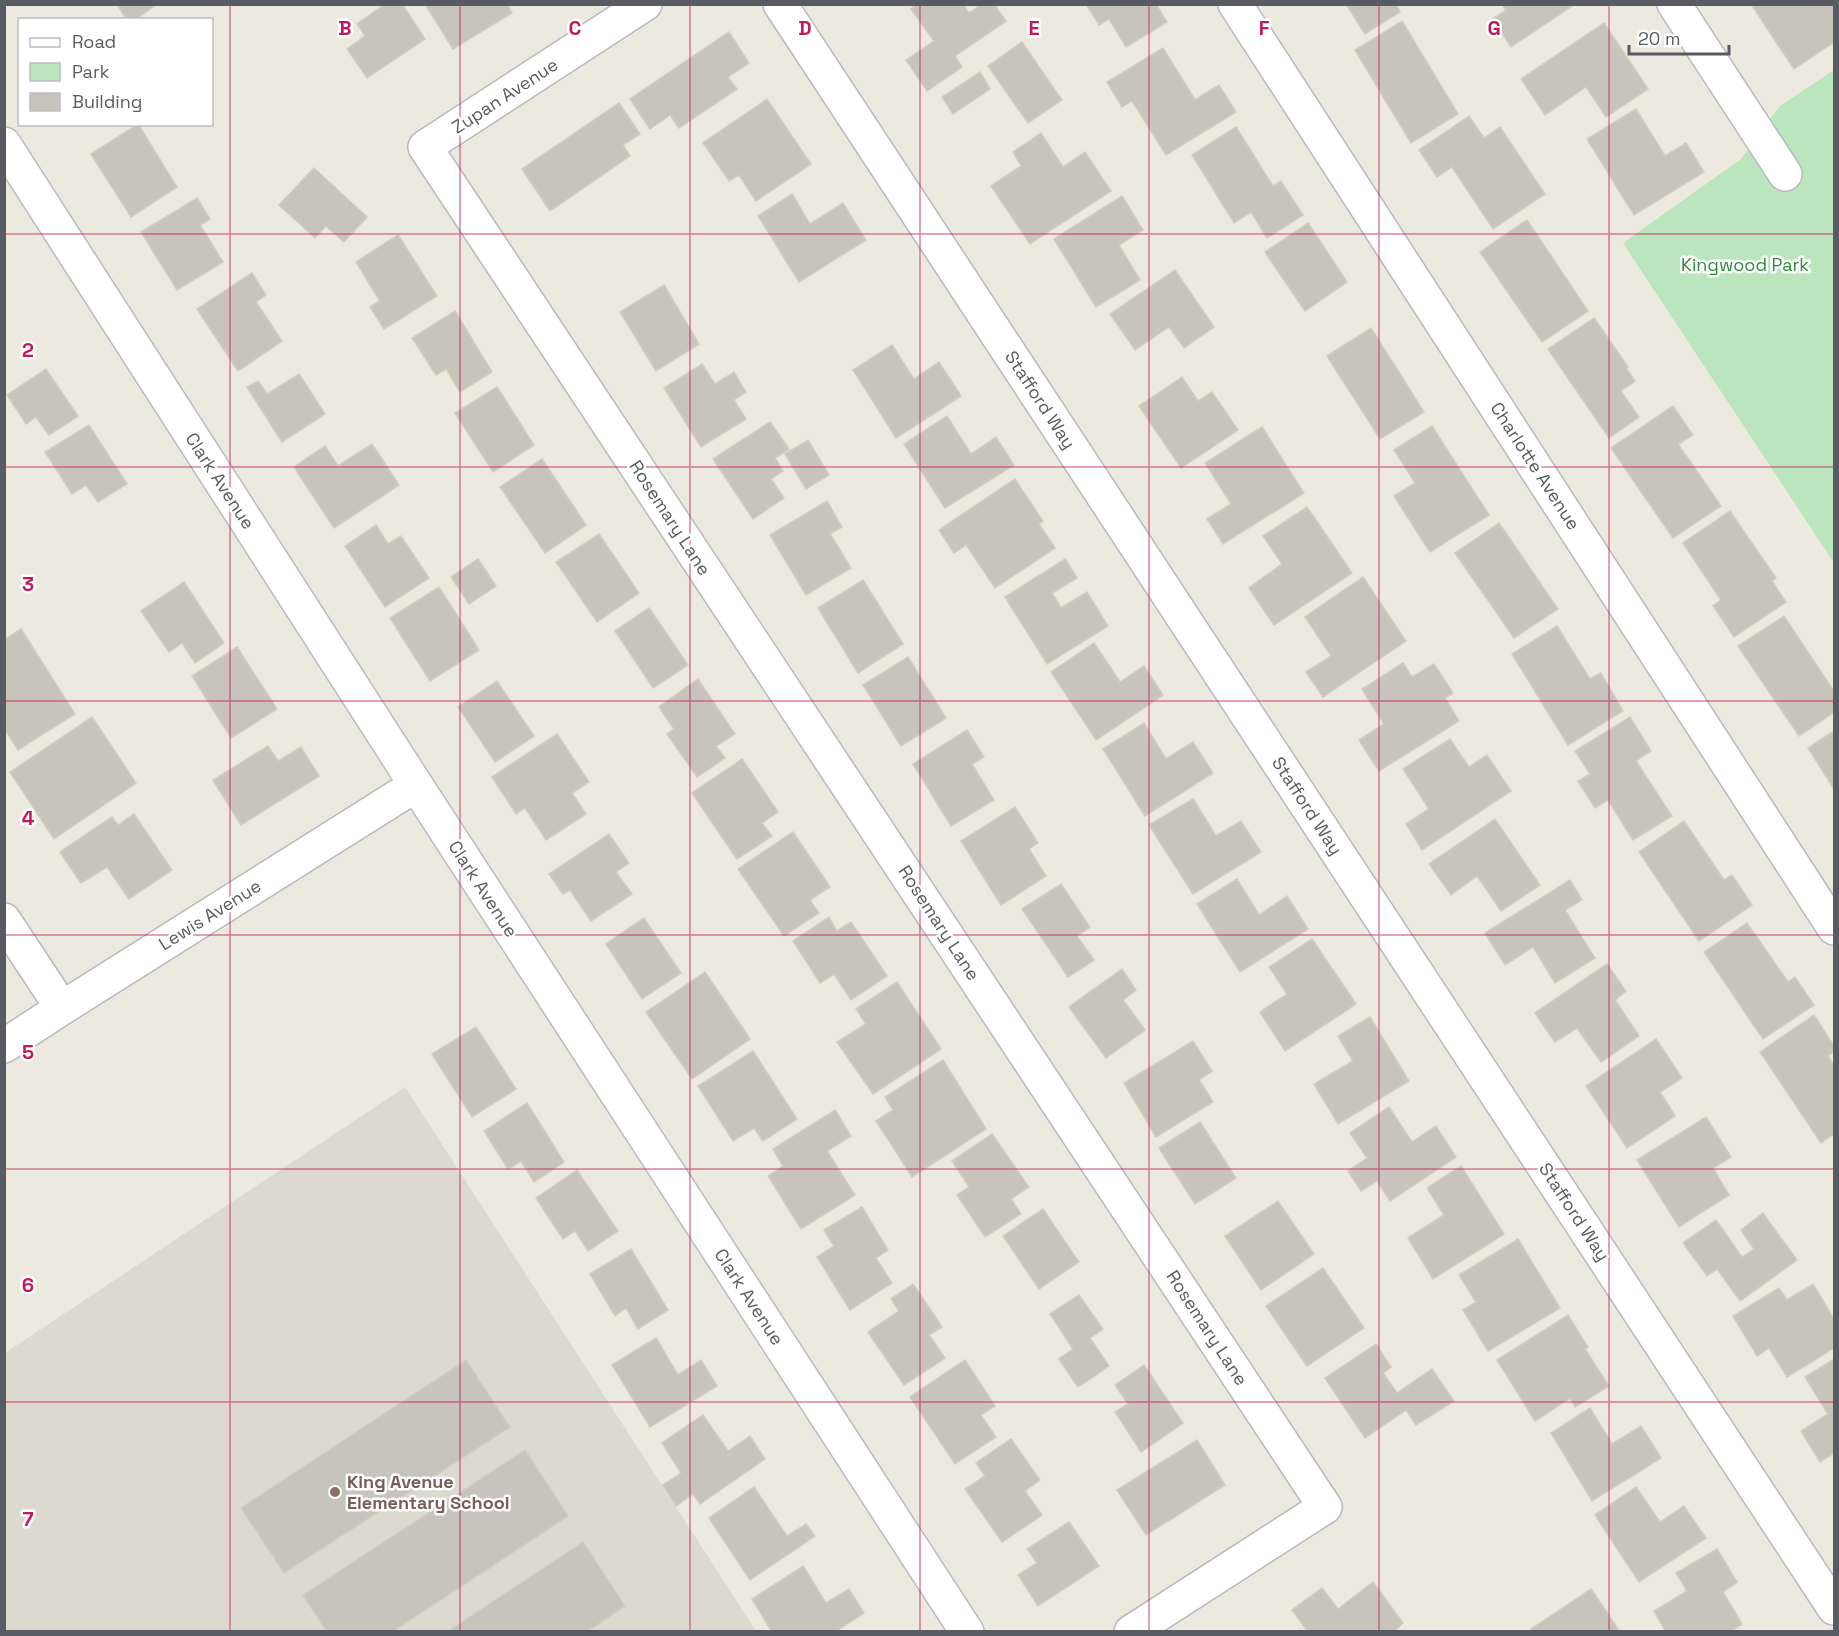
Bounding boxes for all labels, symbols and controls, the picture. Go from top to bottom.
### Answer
text: B [338,15,352,41]
text: C [569,15,582,41]
text: D [798,15,812,41]
text: E [1028,15,1040,41]
text: F [1259,15,1270,41]
text: G [1487,15,1501,41]
legend [18,18,213,126]
scale bar [1629,18,1730,56]
text: 20 m [1638,27,1681,50]
text: Road [72,30,116,53]
street label: Zupan Avenue [447,53,562,139]
text: Park [72,60,110,83]
text: Building [72,90,142,113]
park label: Kingwood Park [1681,253,1809,276]
text: 2 [22,337,34,363]
street label: Stafford Way [1000,346,1081,453]
street label: Charlotte Avenue [1485,397,1585,534]
street label: Clark Avenue [181,428,260,533]
street label: Rosemary Lane [625,456,716,580]
text: 3 [22,571,34,597]
street label: Stafford Way [1267,752,1348,859]
text: 4 [22,805,35,831]
street label: Clark Avenue [444,836,523,941]
street label: Rosemary Lane [894,861,985,985]
street label: Lewis Avenue [154,874,265,955]
text: 5 [22,1039,34,1065]
street label: Stafford Way [1534,1158,1615,1265]
street label: Clark Avenue [710,1244,789,1349]
street label: Rosemary Lane [1162,1266,1253,1390]
text: 6 [22,1272,34,1298]
place label: King Avenue Elementary School [347,1470,510,1514]
marker: King Avenue Elementary School [328,1485,342,1499]
text: 7 [22,1506,34,1532]

